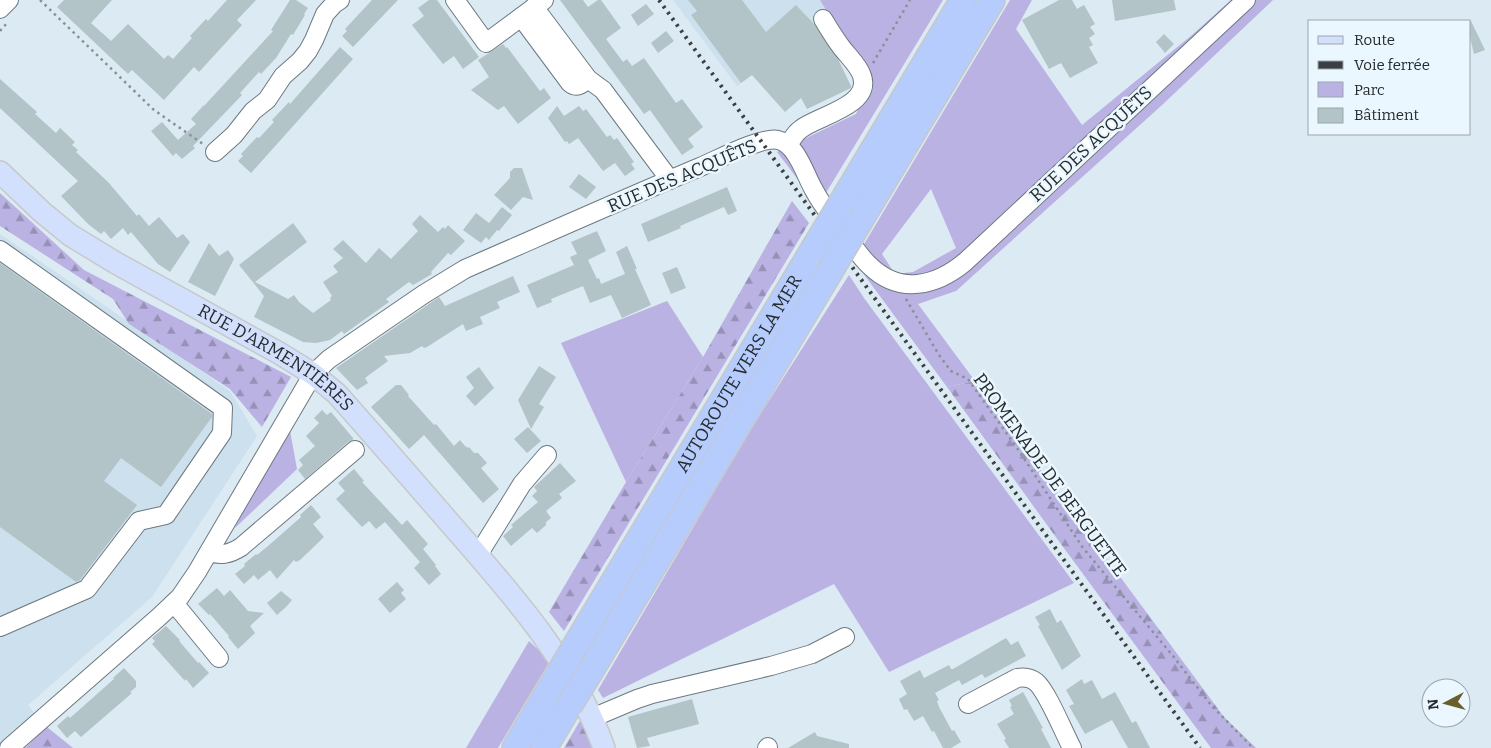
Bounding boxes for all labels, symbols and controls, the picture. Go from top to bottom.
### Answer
legend [1308,20,1471,135]
text: Route [1354,31,1395,49]
text: Voie ferrée [1354,56,1430,74]
street label: RUE DES ACQUÊTS [1025,81,1157,207]
text: Parc [1354,81,1385,99]
text: Bâtiment [1354,106,1419,124]
street label: RUE DES ACQUÊTS [604,135,760,217]
street label: AUTOROUTE VERS LA MER [671,271,807,476]
street label: RUE D'ARMENTIÈRES [194,299,358,416]
street label: PROMENADE DE BERGUETTE [969,369,1131,581]
north arrow [1421,678,1471,728]
text: N [1425,698,1443,711]

